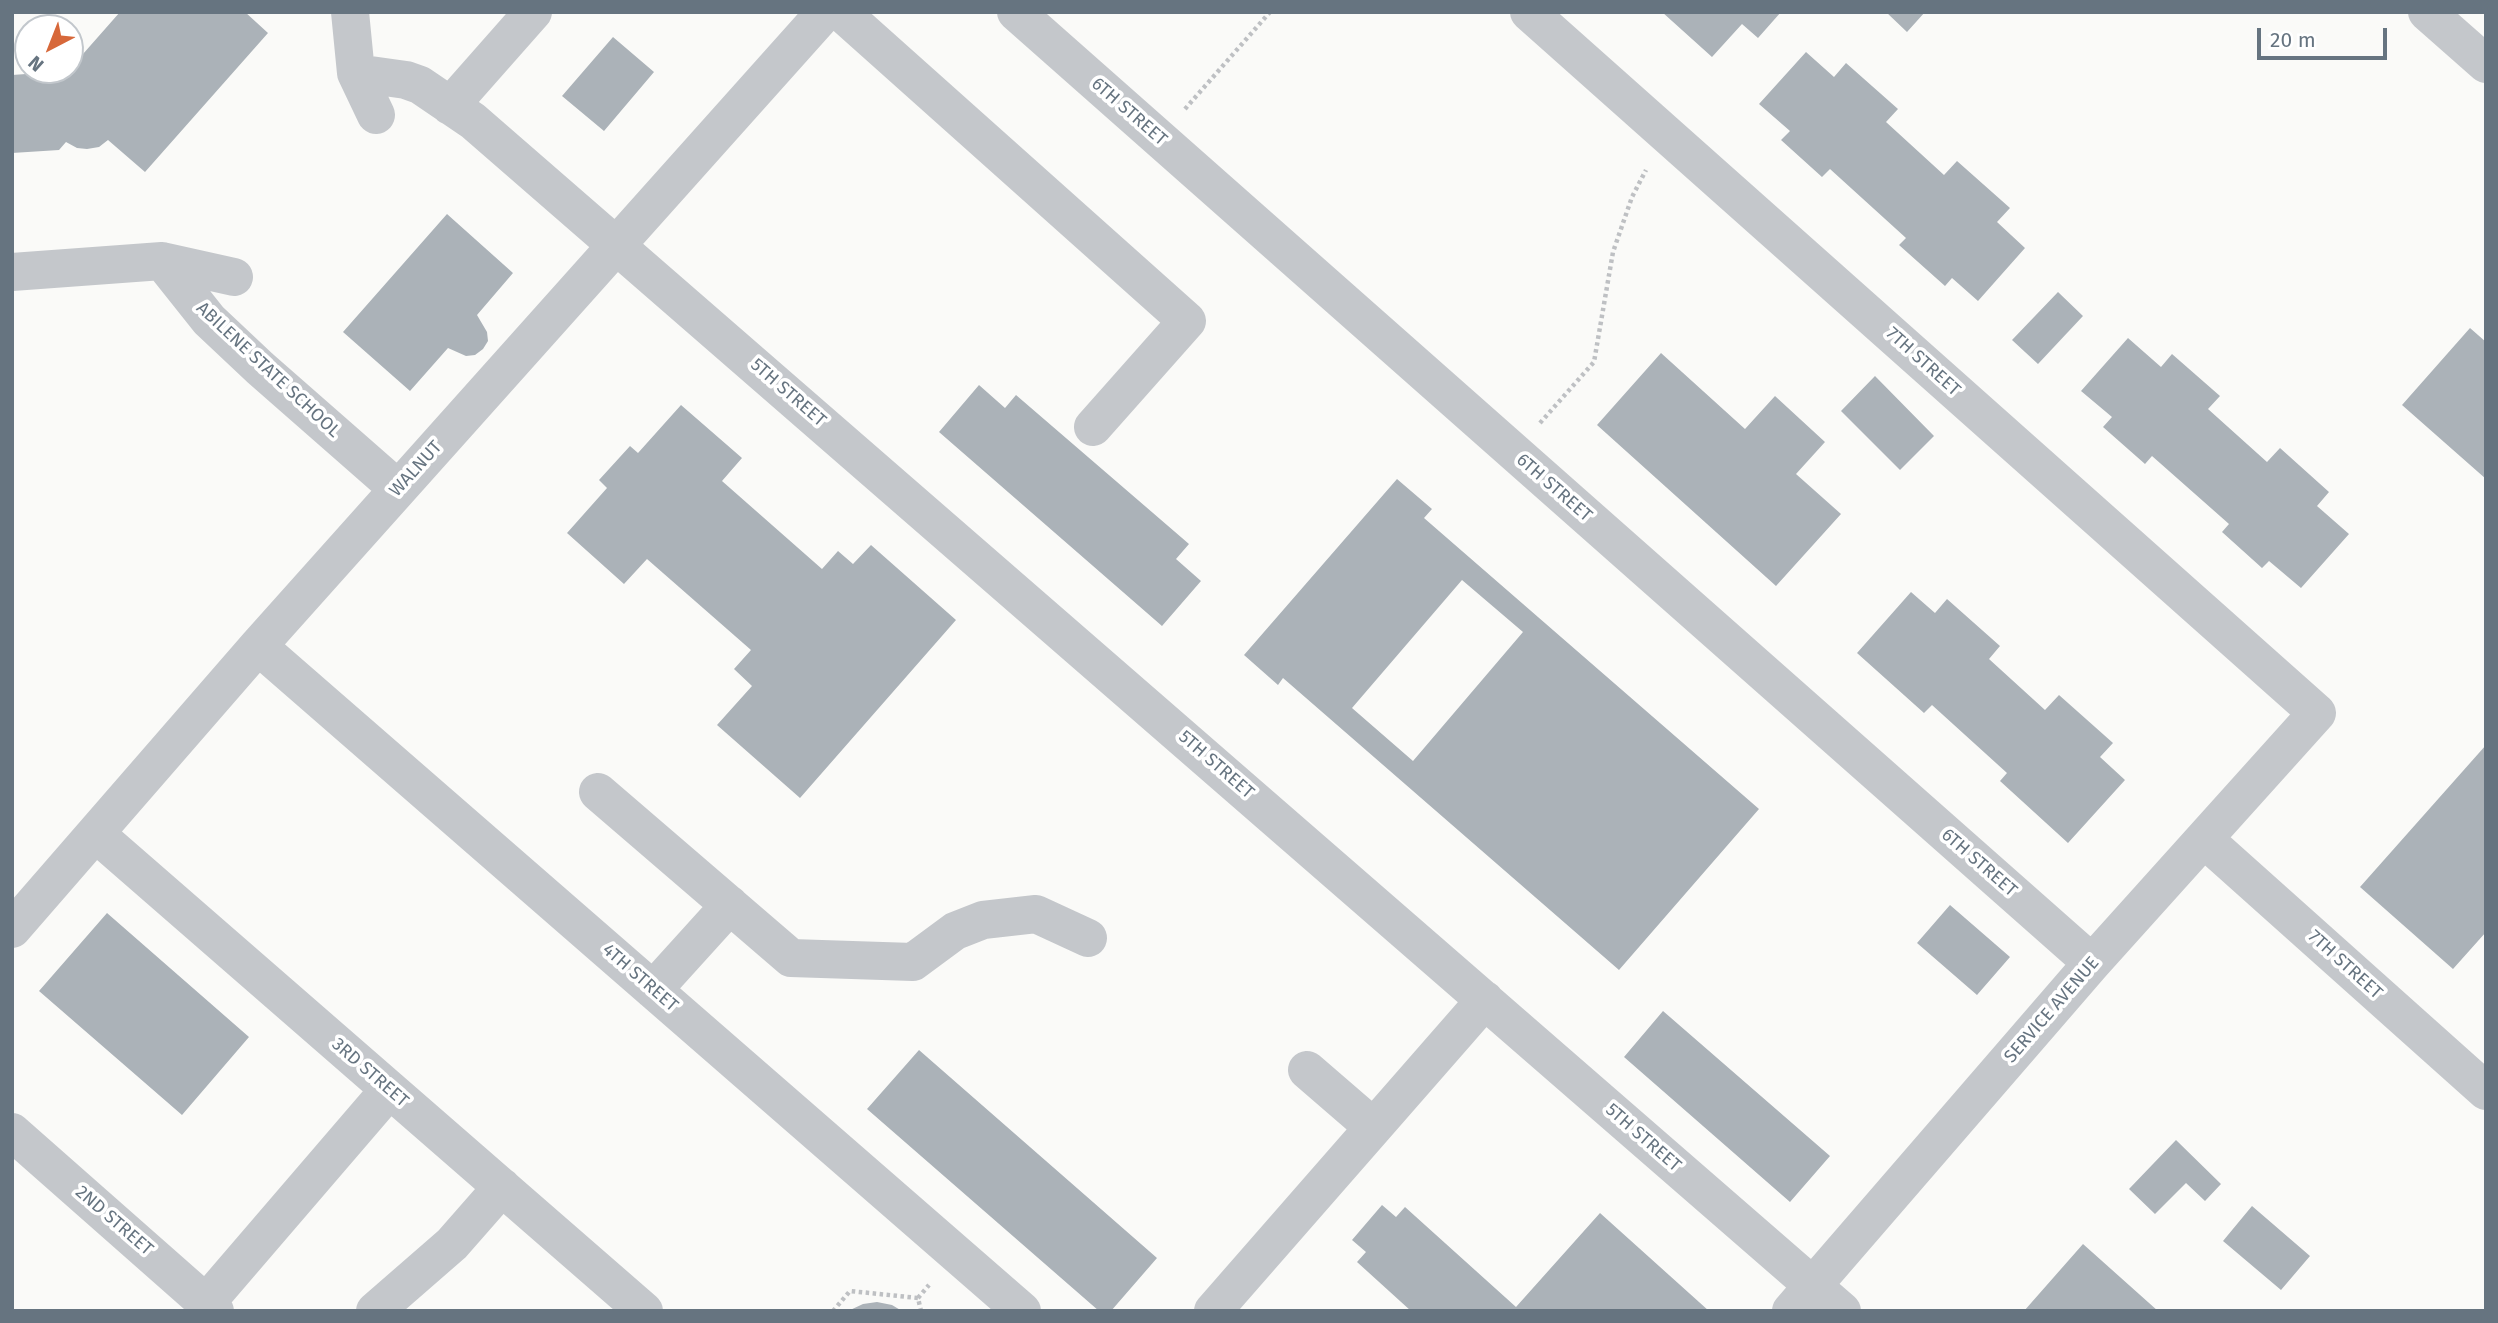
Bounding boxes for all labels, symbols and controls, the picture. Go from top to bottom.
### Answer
north arrow [14,14,84,84]
scale bar [2260,14,2390,58]
text: 20 m [2270,27,2316,53]
text: N [24,51,48,76]
street label: 6TH STREET [1087,73,1171,151]
street label: ABILENE STATE SCHOOL [192,298,344,442]
street label: 7TH STREET [1881,323,1965,401]
street label: 5TH STREET [746,354,830,432]
street label: WALNUT [385,437,447,501]
street label: 6TH STREET [1512,449,1596,527]
street label: 5TH STREET [1174,726,1258,804]
street label: 6TH STREET [1937,824,2021,902]
street label: 7TH STREET [2303,926,2387,1004]
street label: 4TH STREET [598,939,682,1017]
street label: SERVICE AVENUE [2000,953,2104,1067]
street label: 3RD STREET [327,1034,413,1112]
street label: 5TH STREET [1601,1099,1685,1177]
street label: 2ND STREET [71,1181,157,1261]

